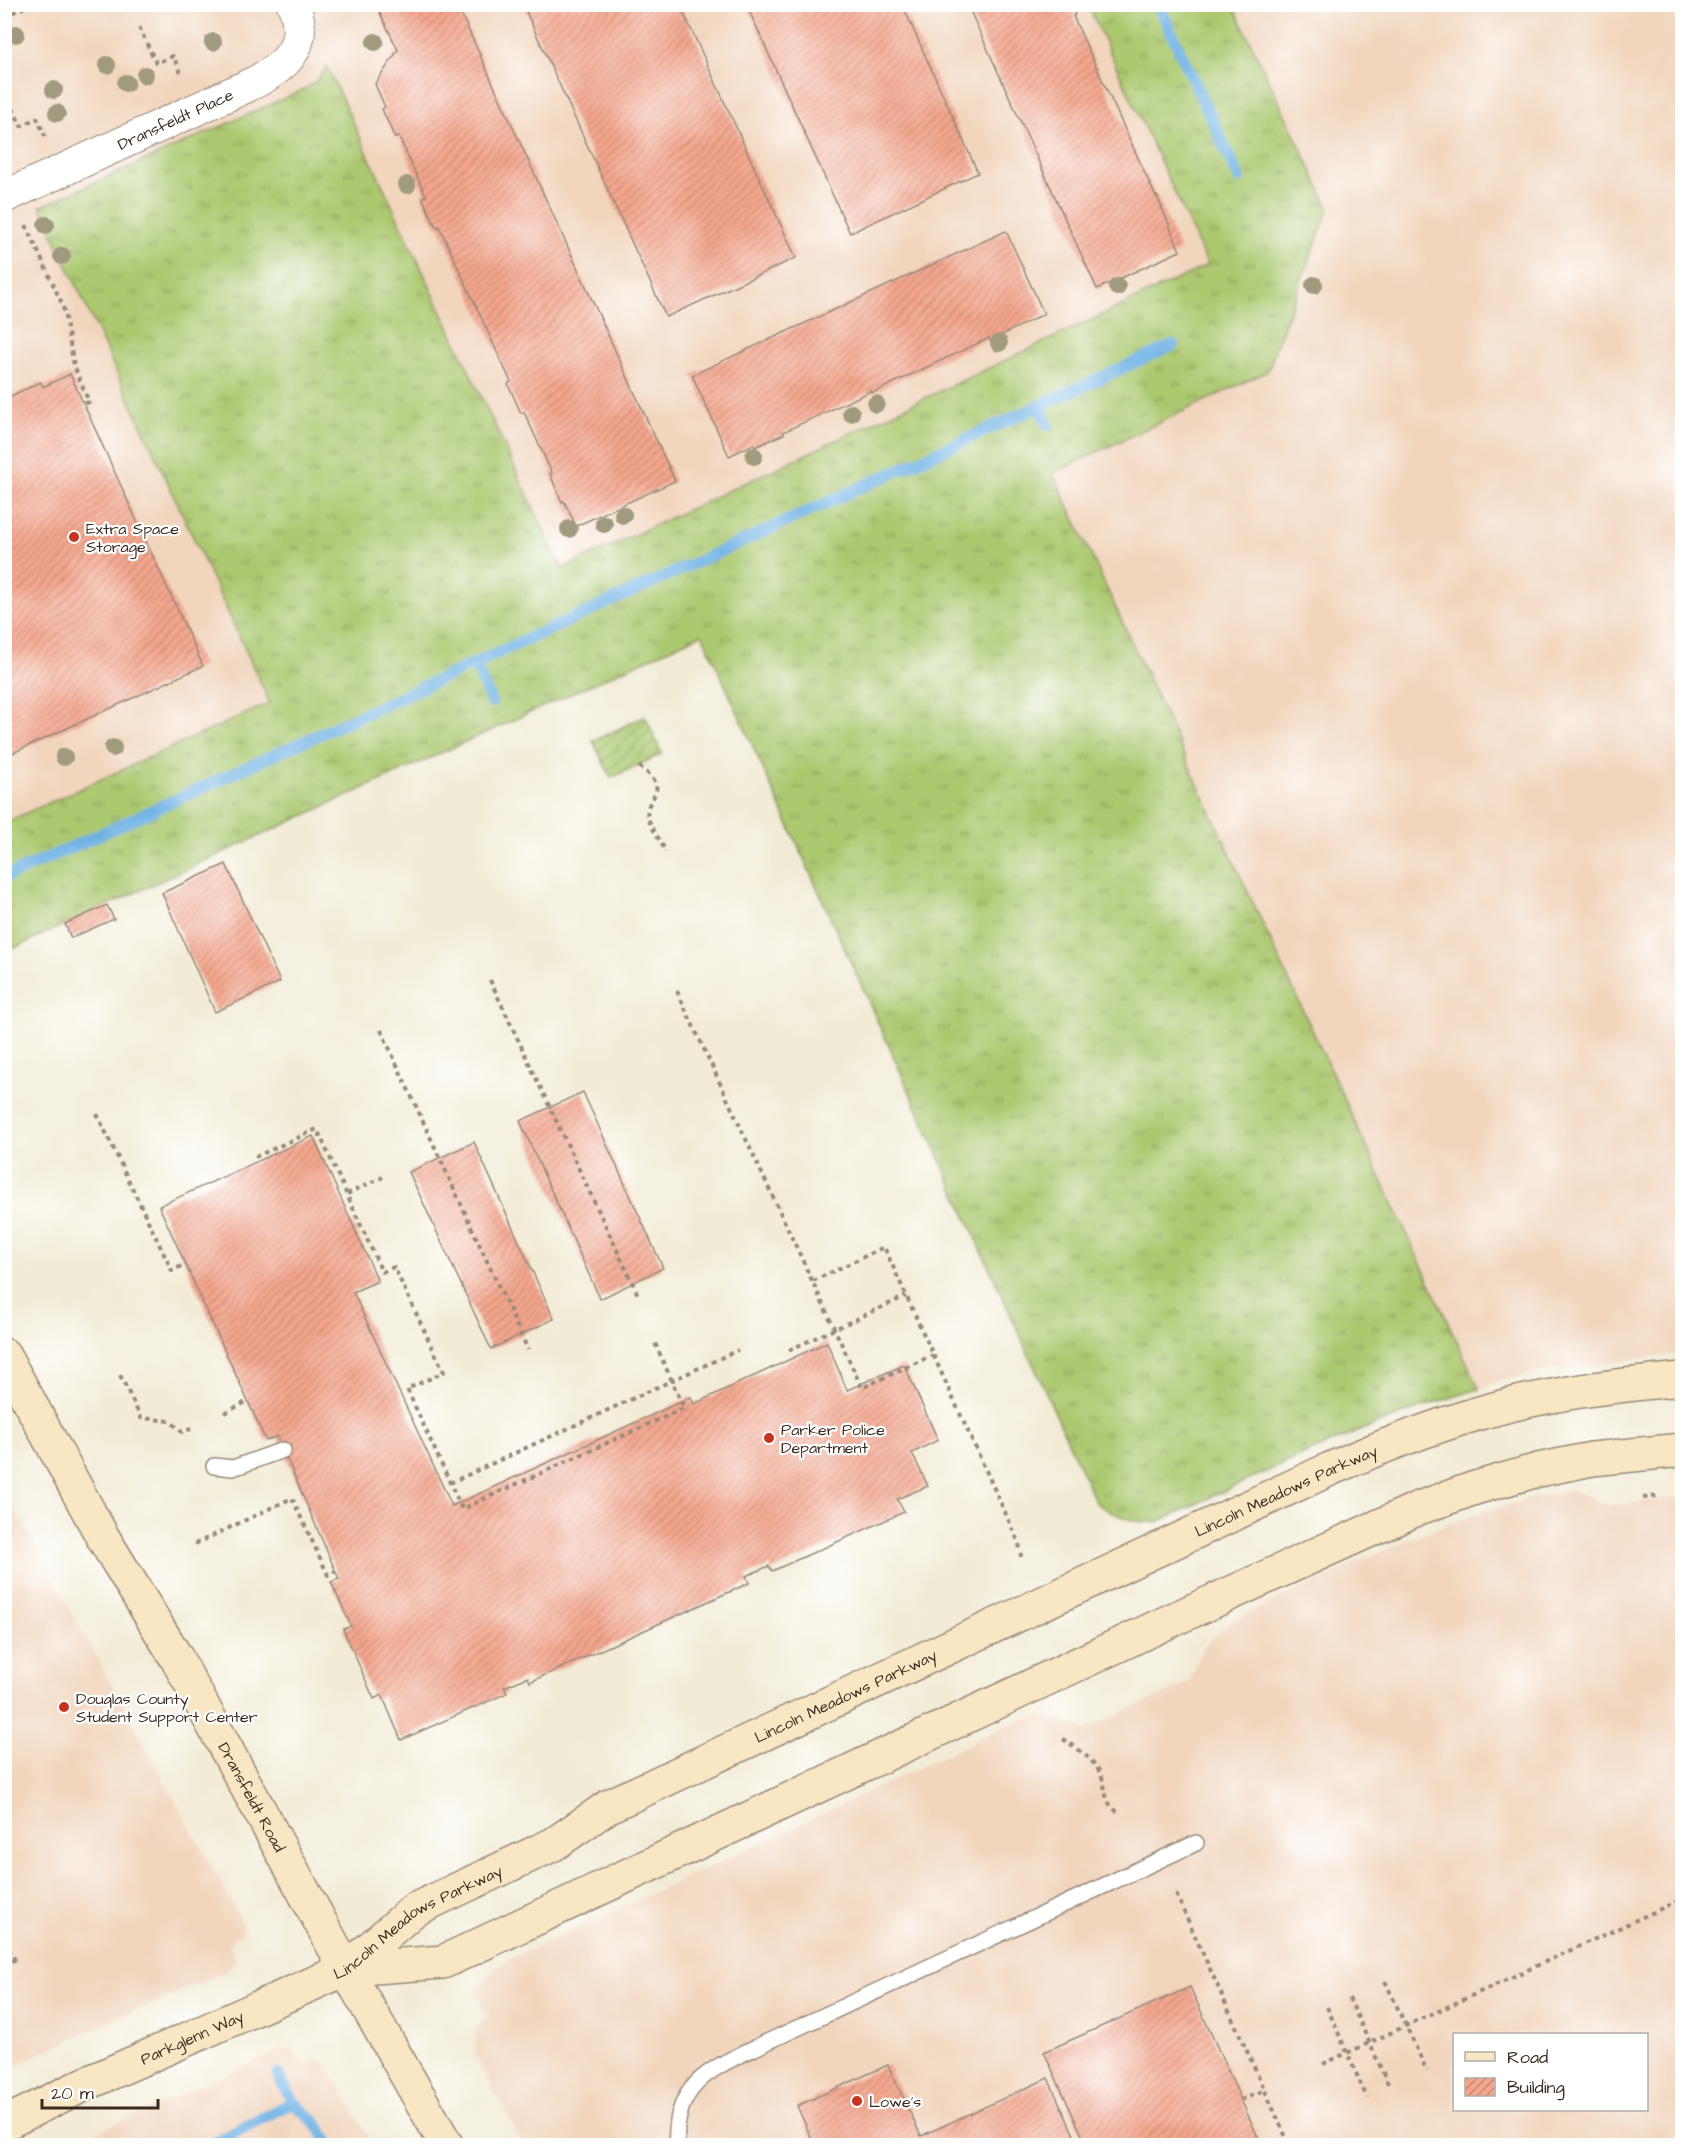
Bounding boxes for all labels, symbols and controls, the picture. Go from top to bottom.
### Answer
street label: Dransfeldt Place [114,84,237,156]
place label: Extra Space Storage [86,518,179,559]
marker: Extra Space Storage [67,530,81,544]
place label: Parker Police Department [781,1419,885,1459]
marker: Parker Police Department [762,1431,776,1445]
street label: Lincoln Meadows Parkway [1191,1440,1382,1543]
street label: Lincoln Meadows Parkway [751,1644,941,1749]
place label: Douglas County Student Support Center [76,1688,258,1728]
marker: Douglas County Student Support Center [57,1700,71,1714]
street label: Dransfeldt Road [213,1739,290,1856]
street label: Lincoln Meadows Parkway [330,1860,507,1985]
street label: Parkglenn Way [137,2005,248,2070]
legend [1453,2033,1648,2111]
text: Road [1507,2045,1548,2070]
scale bar [42,2072,158,2110]
text: Building [1507,2075,1565,2101]
text: 20 m [51,2081,94,2106]
place label: Lowe's [869,2091,921,2113]
marker: Lowe's [850,2094,864,2108]

